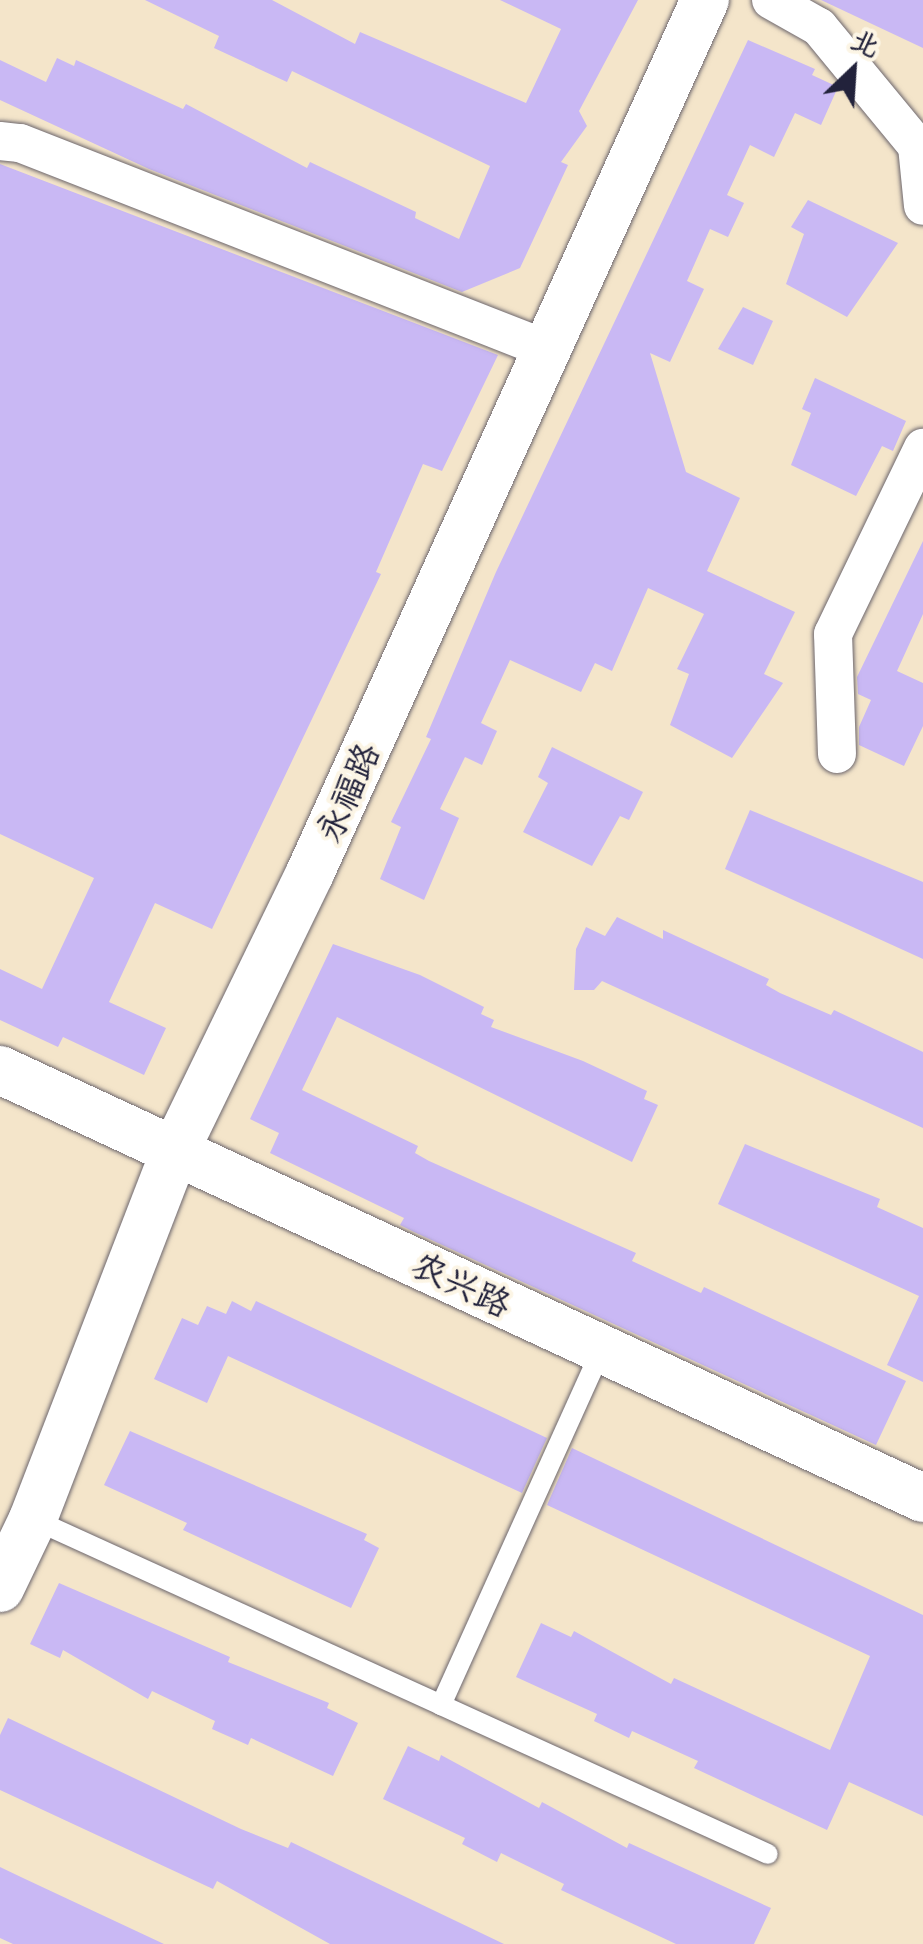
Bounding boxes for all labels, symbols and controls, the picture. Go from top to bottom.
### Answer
north arrow [803,20,903,120]
text: 北 [845,21,886,65]
street label: 永福路 [306,735,388,849]
street label: 农兴路 [406,1243,518,1325]

